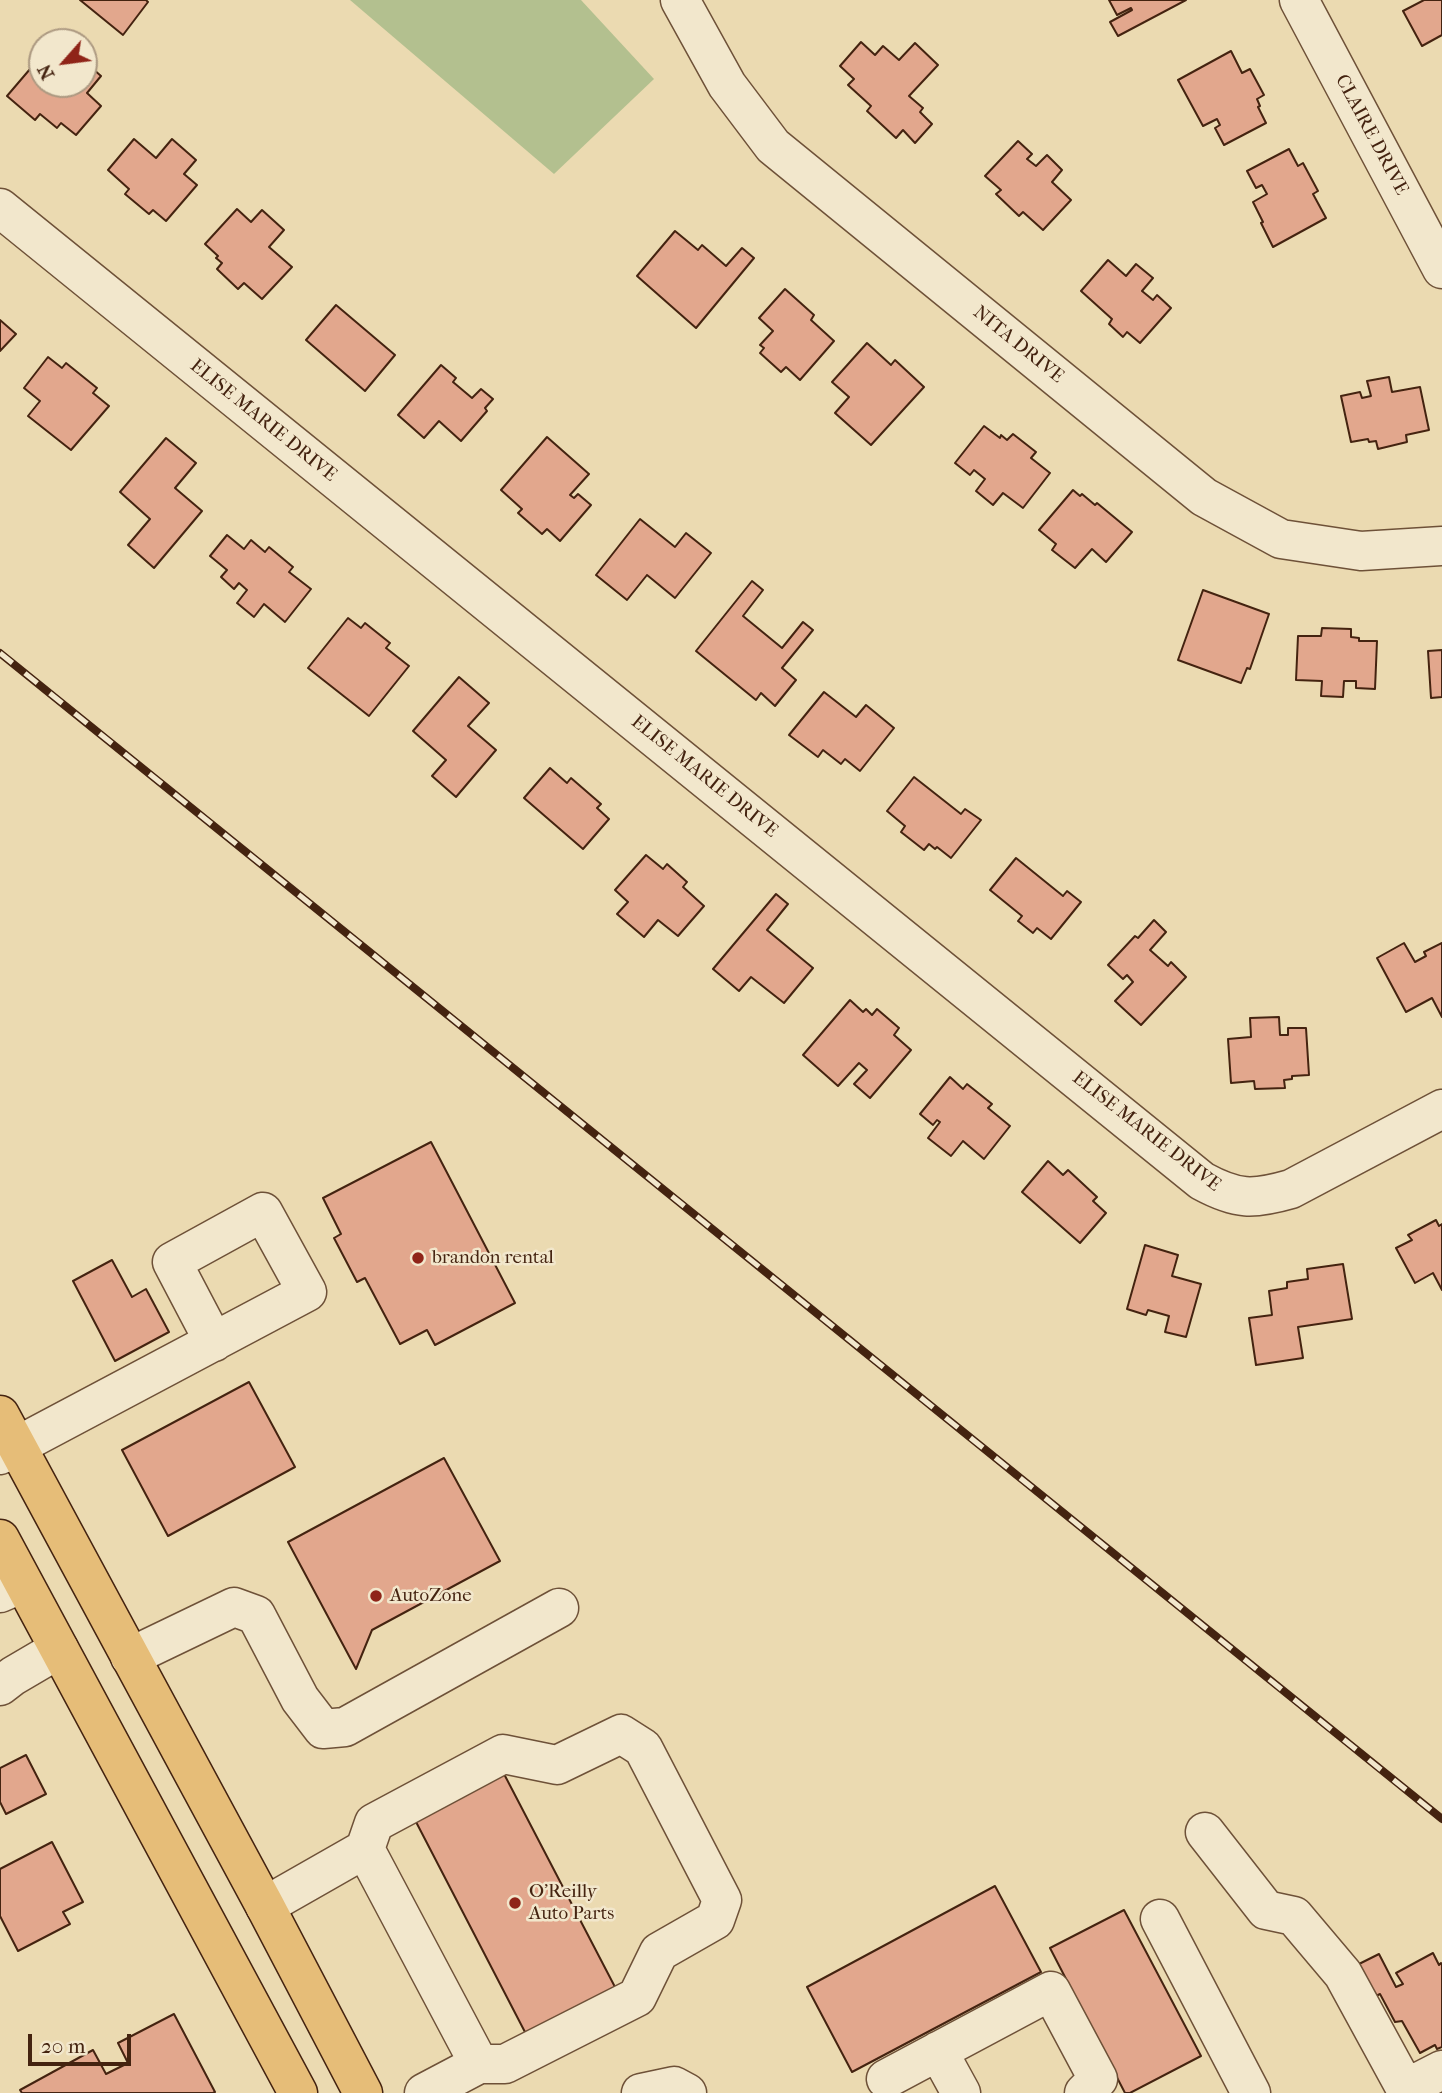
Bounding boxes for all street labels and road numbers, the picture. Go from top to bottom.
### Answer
street label: CLAIRE DRIVE [1330,71,1412,199]
street label: NITA DRIVE [968,302,1068,388]
street label: ELISE MARIE DRIVE [185,355,341,487]
street label: ELISE MARIE DRIVE [626,711,782,843]
street label: ELISE MARIE DRIVE [1067,1067,1225,1197]

